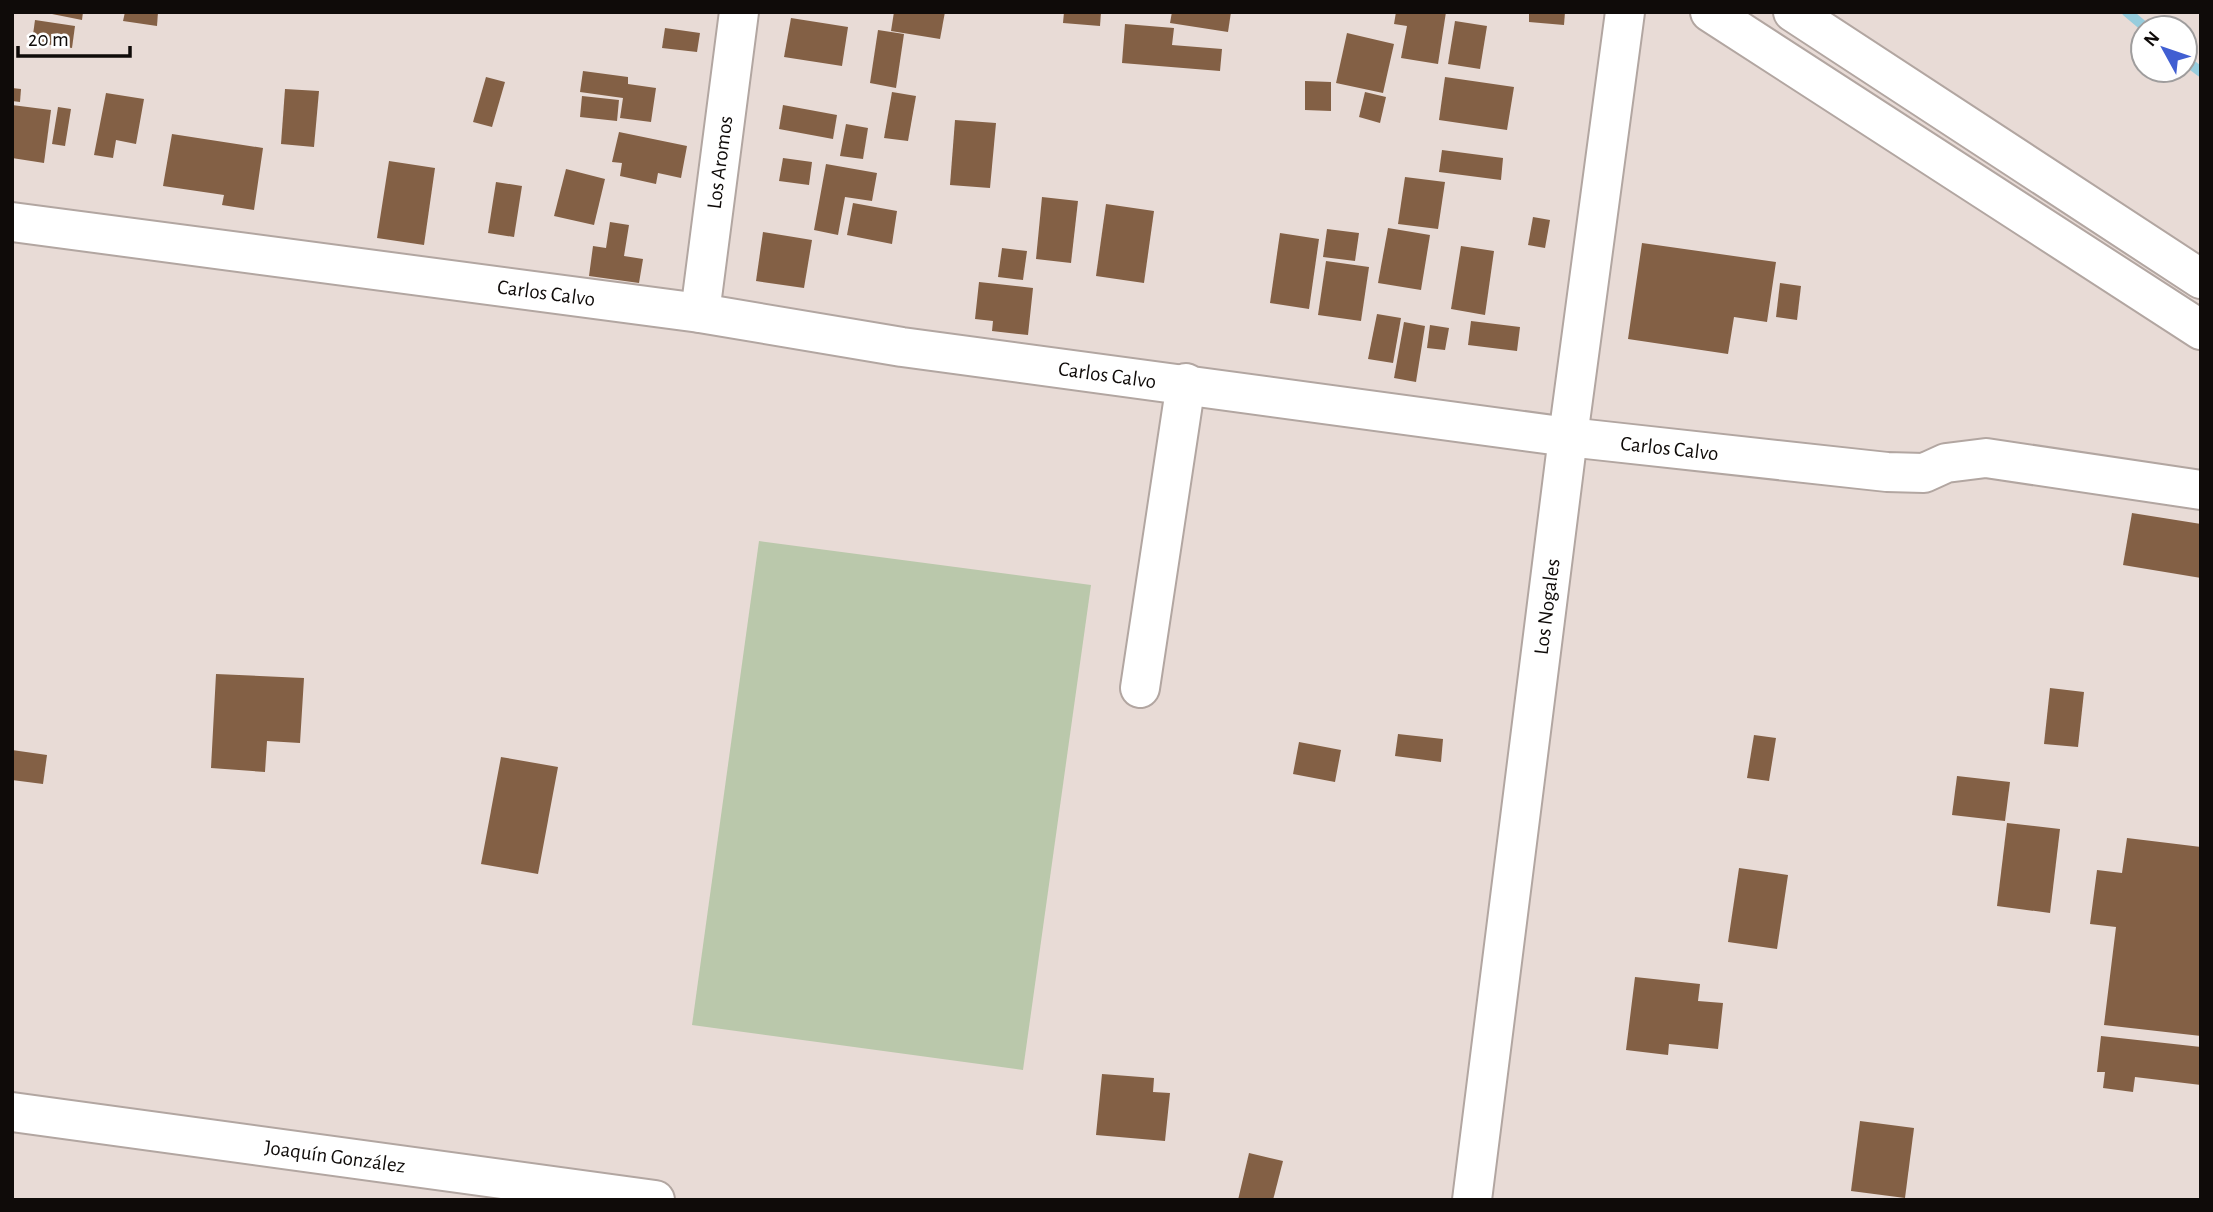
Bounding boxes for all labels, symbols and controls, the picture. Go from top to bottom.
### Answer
scale bar [18,14,130,58]
north arrow [2129,14,2199,84]
text: N [2141,28,2164,50]
text: 20 m [28,29,69,50]
street label: Los Aromos [704,114,736,210]
street label: Carlos Calvo [496,276,597,310]
street label: Carlos Calvo [1057,358,1158,392]
street label: Carlos Calvo [1619,433,1720,464]
street label: Los Nogales [1531,558,1564,656]
street label: Joaquín González [263,1137,407,1177]

